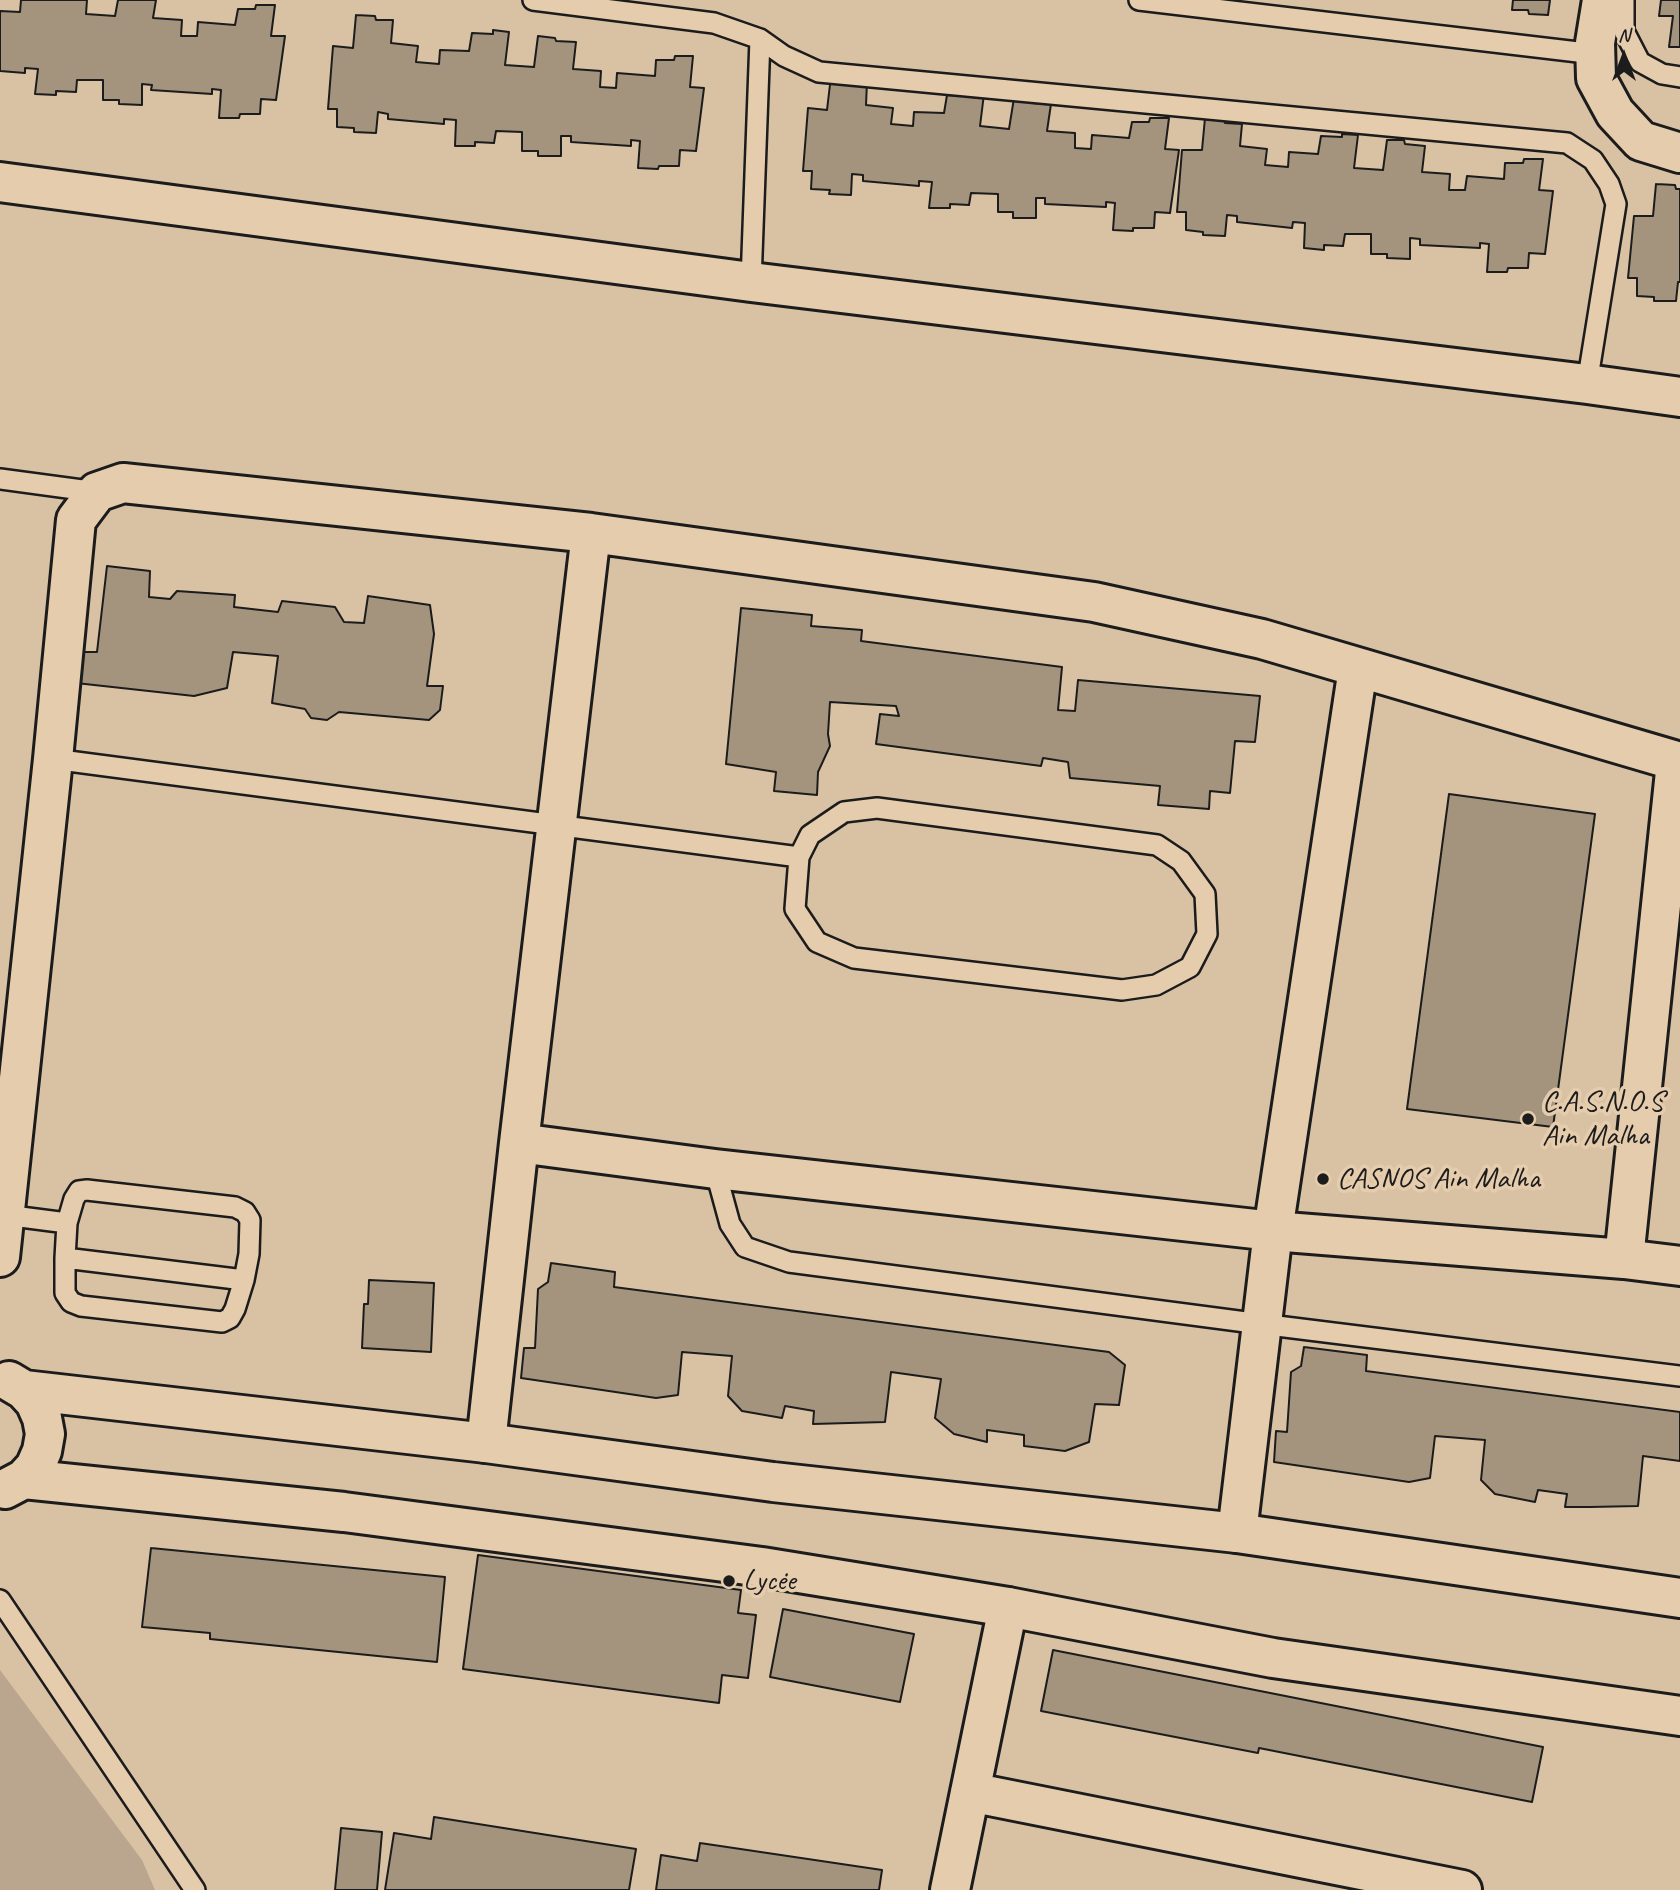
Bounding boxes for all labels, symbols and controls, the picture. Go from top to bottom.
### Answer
north arrow [1589,21,1659,91]
text: N [1618,23,1630,47]
place label: C.A.S.N.O.S Ain Malha [1542,1084,1663,1154]
marker: C.A.S.N.O.S Ain Malha [1520,1111,1536,1127]
place label: CASNOS Ain Malha [1337,1161,1540,1197]
marker: CASNOS Ain Malha [1315,1171,1331,1187]
place label: Lycėe [743,1563,795,1599]
marker: Lycėe [721,1573,737,1589]

